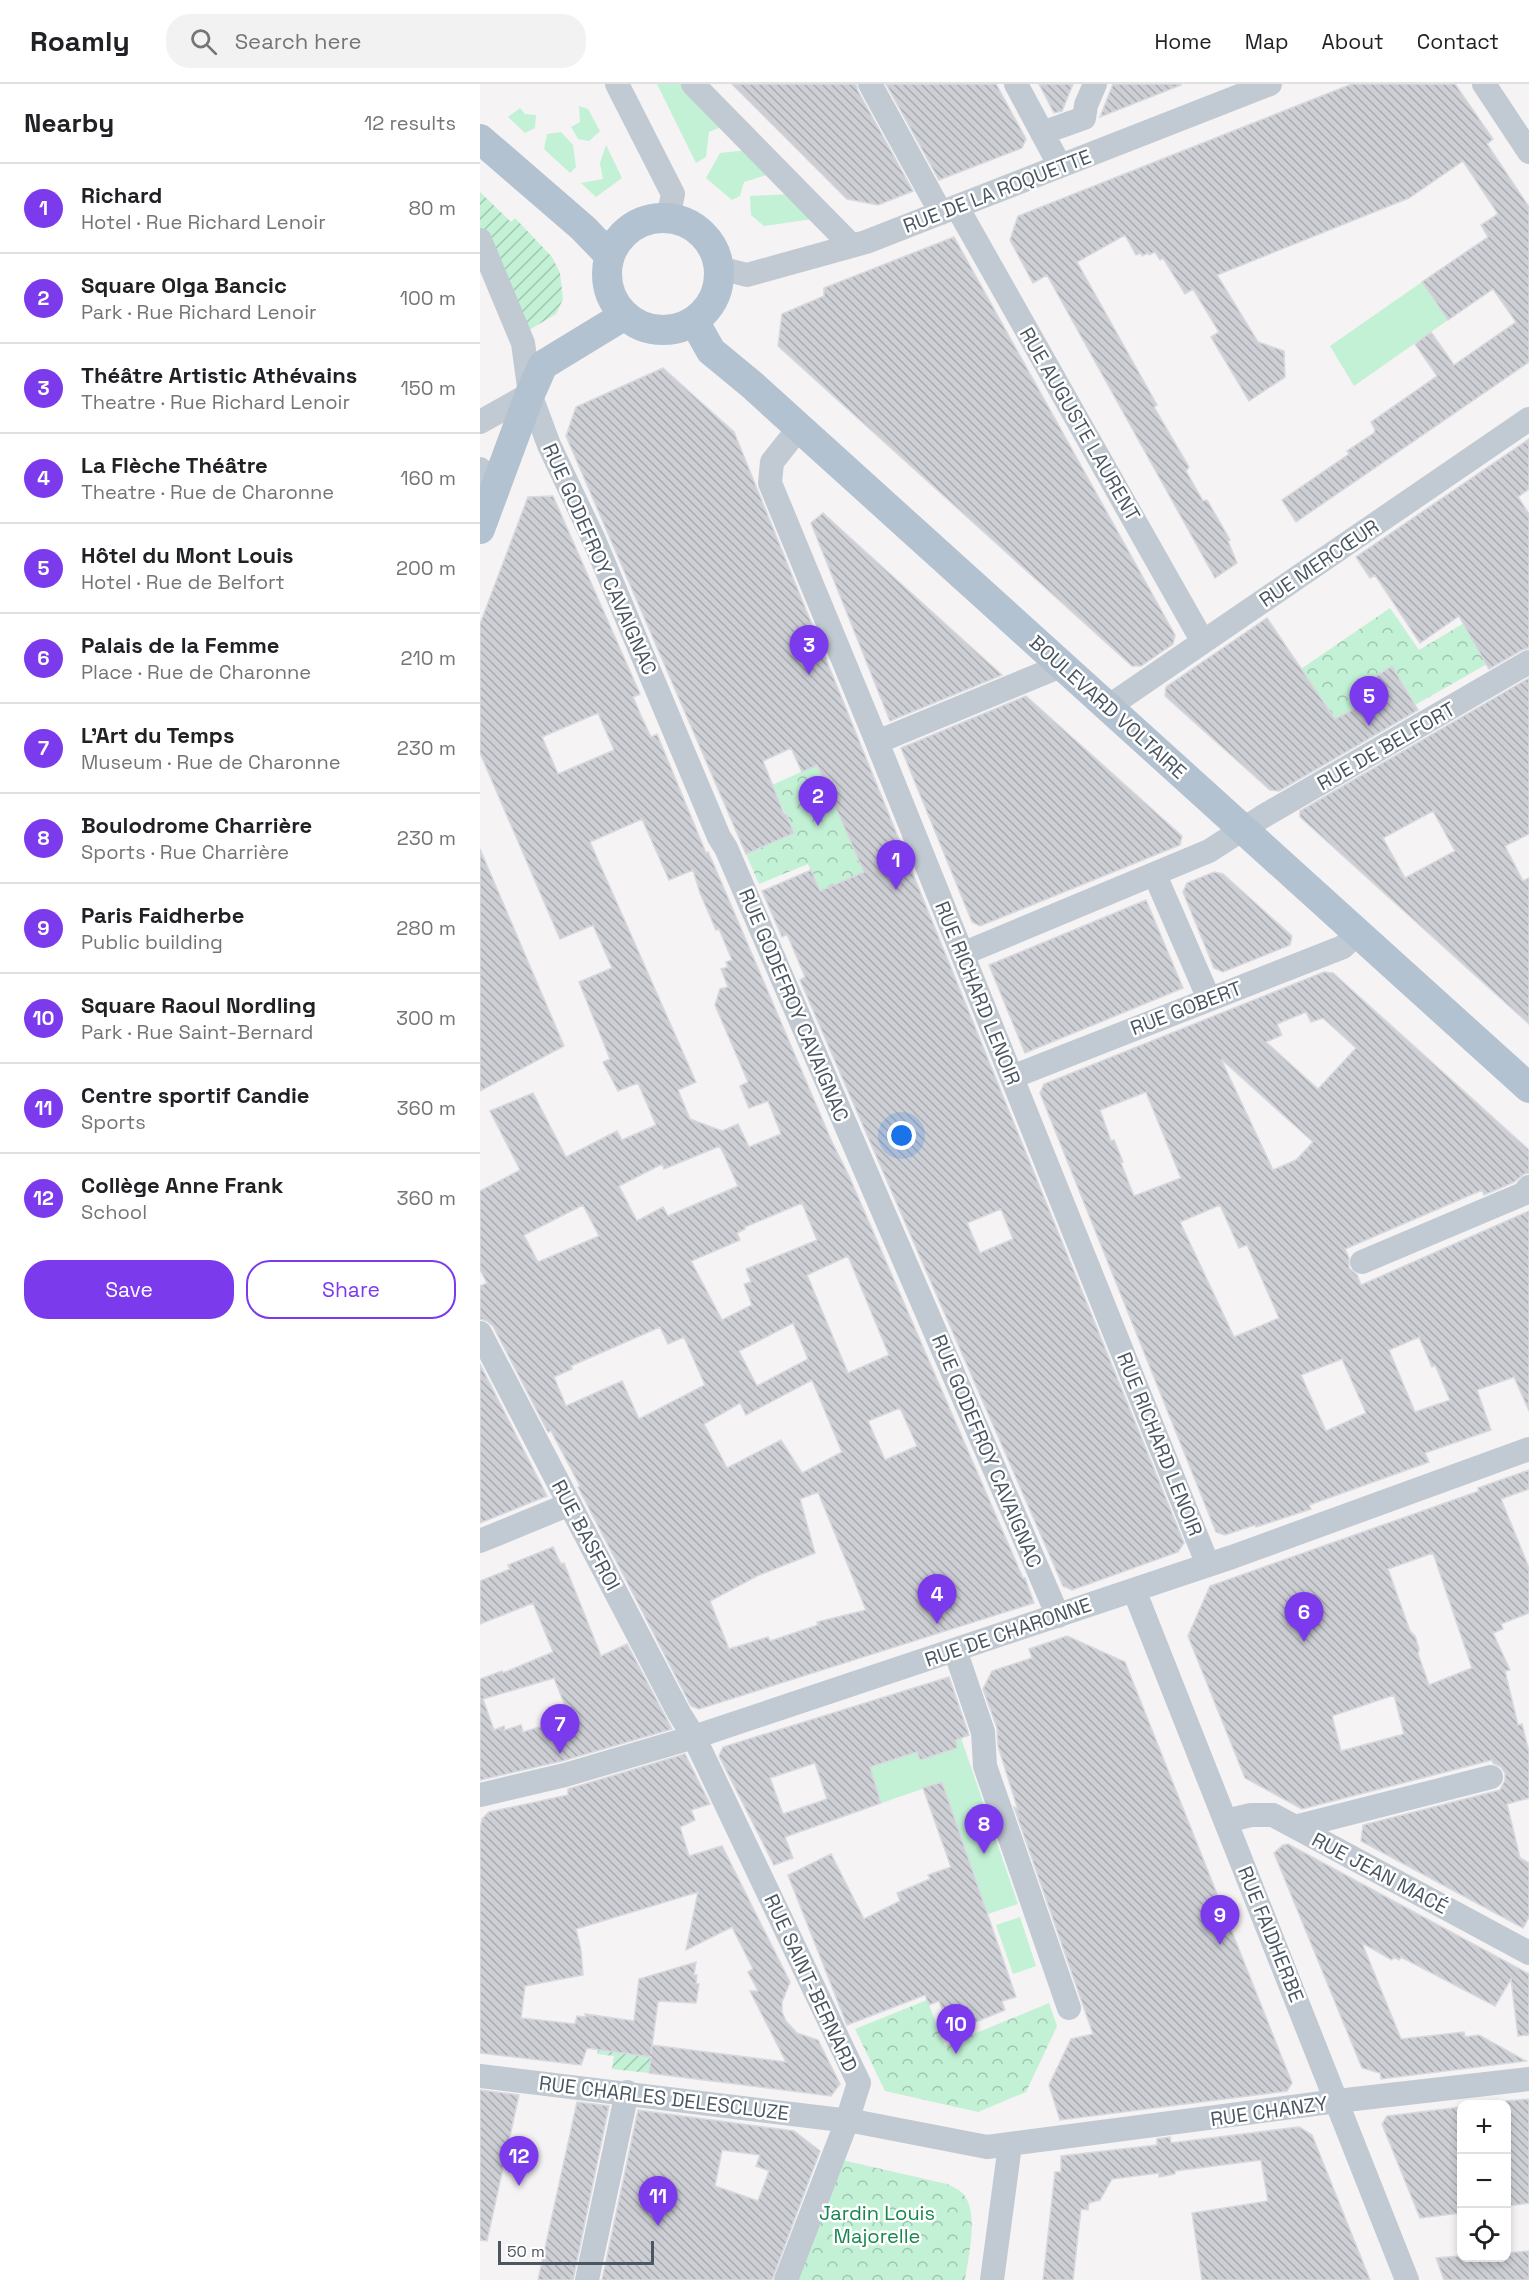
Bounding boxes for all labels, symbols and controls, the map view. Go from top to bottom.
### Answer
search box [166,14,586,68]
text: Roamly [30,23,130,59]
icon: search [187,25,220,58]
text: Search here [235,27,361,55]
text: Home [1154,28,1212,55]
text: Map [1245,28,1289,55]
text: About [1322,28,1384,55]
text: Contact [1417,28,1499,55]
text: Nearby [24,106,114,140]
text: 12 results [364,110,456,136]
street label: RUE DE LA ROQUETTE [899,143,1095,239]
text: Richard [81,181,162,209]
text: 1 [39,195,48,221]
text: 80 m [408,195,456,221]
text: Hotel · Rue Richard Lenoir [81,209,326,235]
text: Square Olga Bancic [81,271,287,299]
text: 2 [38,285,49,311]
text: 100 m [400,285,456,311]
text: Park · Rue Richard Lenoir [81,299,317,325]
street label: RUE AUGUSTE LAURENT [1014,322,1146,526]
text: Théâtre Artistic Athévains [81,361,357,389]
text: 3 [37,375,50,401]
text: 150 m [401,375,456,401]
text: Theatre · Rue Richard Lenoir [81,389,350,415]
street label: RUE GODEFROY CAVAIGNAC [537,439,663,679]
text: La Flèche Théâtre [81,451,268,479]
text: 4 [37,465,50,491]
text: 160 m [400,465,456,491]
text: Theatre · Rue de Charonne [81,479,334,505]
street label: RUE MERCŒUR [1254,513,1384,613]
text: Hôtel du Mont Louis [81,541,294,569]
text: 5 [38,555,50,581]
text: 200 m [396,555,456,581]
text: Hotel · Rue de Belfort [81,569,285,595]
pin: 3 [790,626,828,675]
street label: BOULEVARD VOLTAIRE [1024,629,1192,785]
text: Palais de la Femme [81,631,279,659]
text: 6 [37,645,50,671]
text: 210 m [400,645,456,671]
text: Place · Rue de Charonne [81,659,311,685]
pin: 5 [1350,676,1388,726]
street label: RUE DE BELFORT [1312,696,1460,796]
text: L’Art du Temps [81,721,234,749]
text: 7 [38,735,49,761]
text: 230 m [397,735,456,761]
text: Museum · Rue de Charonne [81,749,341,775]
pin: 2 [798,776,838,826]
text: Boulodrome Charrière [81,811,312,839]
text: 8 [38,825,50,851]
text: 230 m [397,825,456,851]
text: Sports · Rue Charrière [81,839,289,865]
pin: 1 [876,840,916,890]
street label: RUE GODEFROY CAVAIGNAC [733,884,855,1126]
street label: RUE RICHARD LENOIR [929,897,1027,1089]
text: Paris Faidherbe [81,901,244,929]
text: 9 [37,915,50,941]
text: 280 m [396,915,456,941]
text: Public building [81,929,223,955]
street label: RUE GOBERT [1127,975,1246,1041]
text: Square Raoul Nordling [81,991,316,1019]
text: 10 [33,1005,55,1031]
text: 300 m [396,1005,456,1031]
text: Park · Rue Saint-Bernard [81,1019,313,1045]
text: Centre sportif Candie [81,1081,310,1109]
text: 11 [34,1095,53,1121]
text: 360 m [397,1095,456,1121]
text: Sports [81,1109,146,1135]
your location [887,1121,916,1150]
text: Collège Anne Frank [81,1171,283,1199]
text: 12 [33,1185,54,1211]
text: 360 m [397,1185,456,1211]
text: School [81,1199,147,1225]
button: Save [24,1260,234,1319]
button: Share [246,1260,456,1319]
street label: RUE GODEFROY CAVAIGNAC [926,1330,1048,1572]
street label: RUE RICHARD LENOIR [1111,1348,1209,1540]
street label: RUE BASFROI [546,1475,626,1595]
pin: 4 [918,1574,956,1624]
street label: RUE DE CHARONNE [921,1591,1095,1673]
pin: 6 [1284,1592,1324,1642]
pin: 7 [540,1704,580,1754]
pin: 8 [964,1804,1004,1854]
street label: RUE JEAN MACÉ [1308,1826,1452,1920]
street label: RUE FAIDHERBE [1232,1862,1310,2006]
street label: RUE SAINT-BERNARD [758,1890,864,2076]
pin: 9 [1200,1896,1240,1945]
pin: 10 [936,2004,976,2054]
street label: RUE CHARLES DELESCLUZE [538,2070,790,2126]
street label: RUE CHANZY [1209,2090,1329,2132]
map controls [1457,2100,1511,2262]
button: + [1457,2100,1511,2154]
pin: 12 [500,2136,538,2186]
button: − [1457,2154,1511,2208]
pin: 11 [638,2176,678,2226]
park label: Jardin Louis Majorelle [819,2200,935,2249]
button: locate [1457,2208,1511,2262]
scale bar [498,2238,654,2266]
text: 50 m [507,2241,545,2262]

